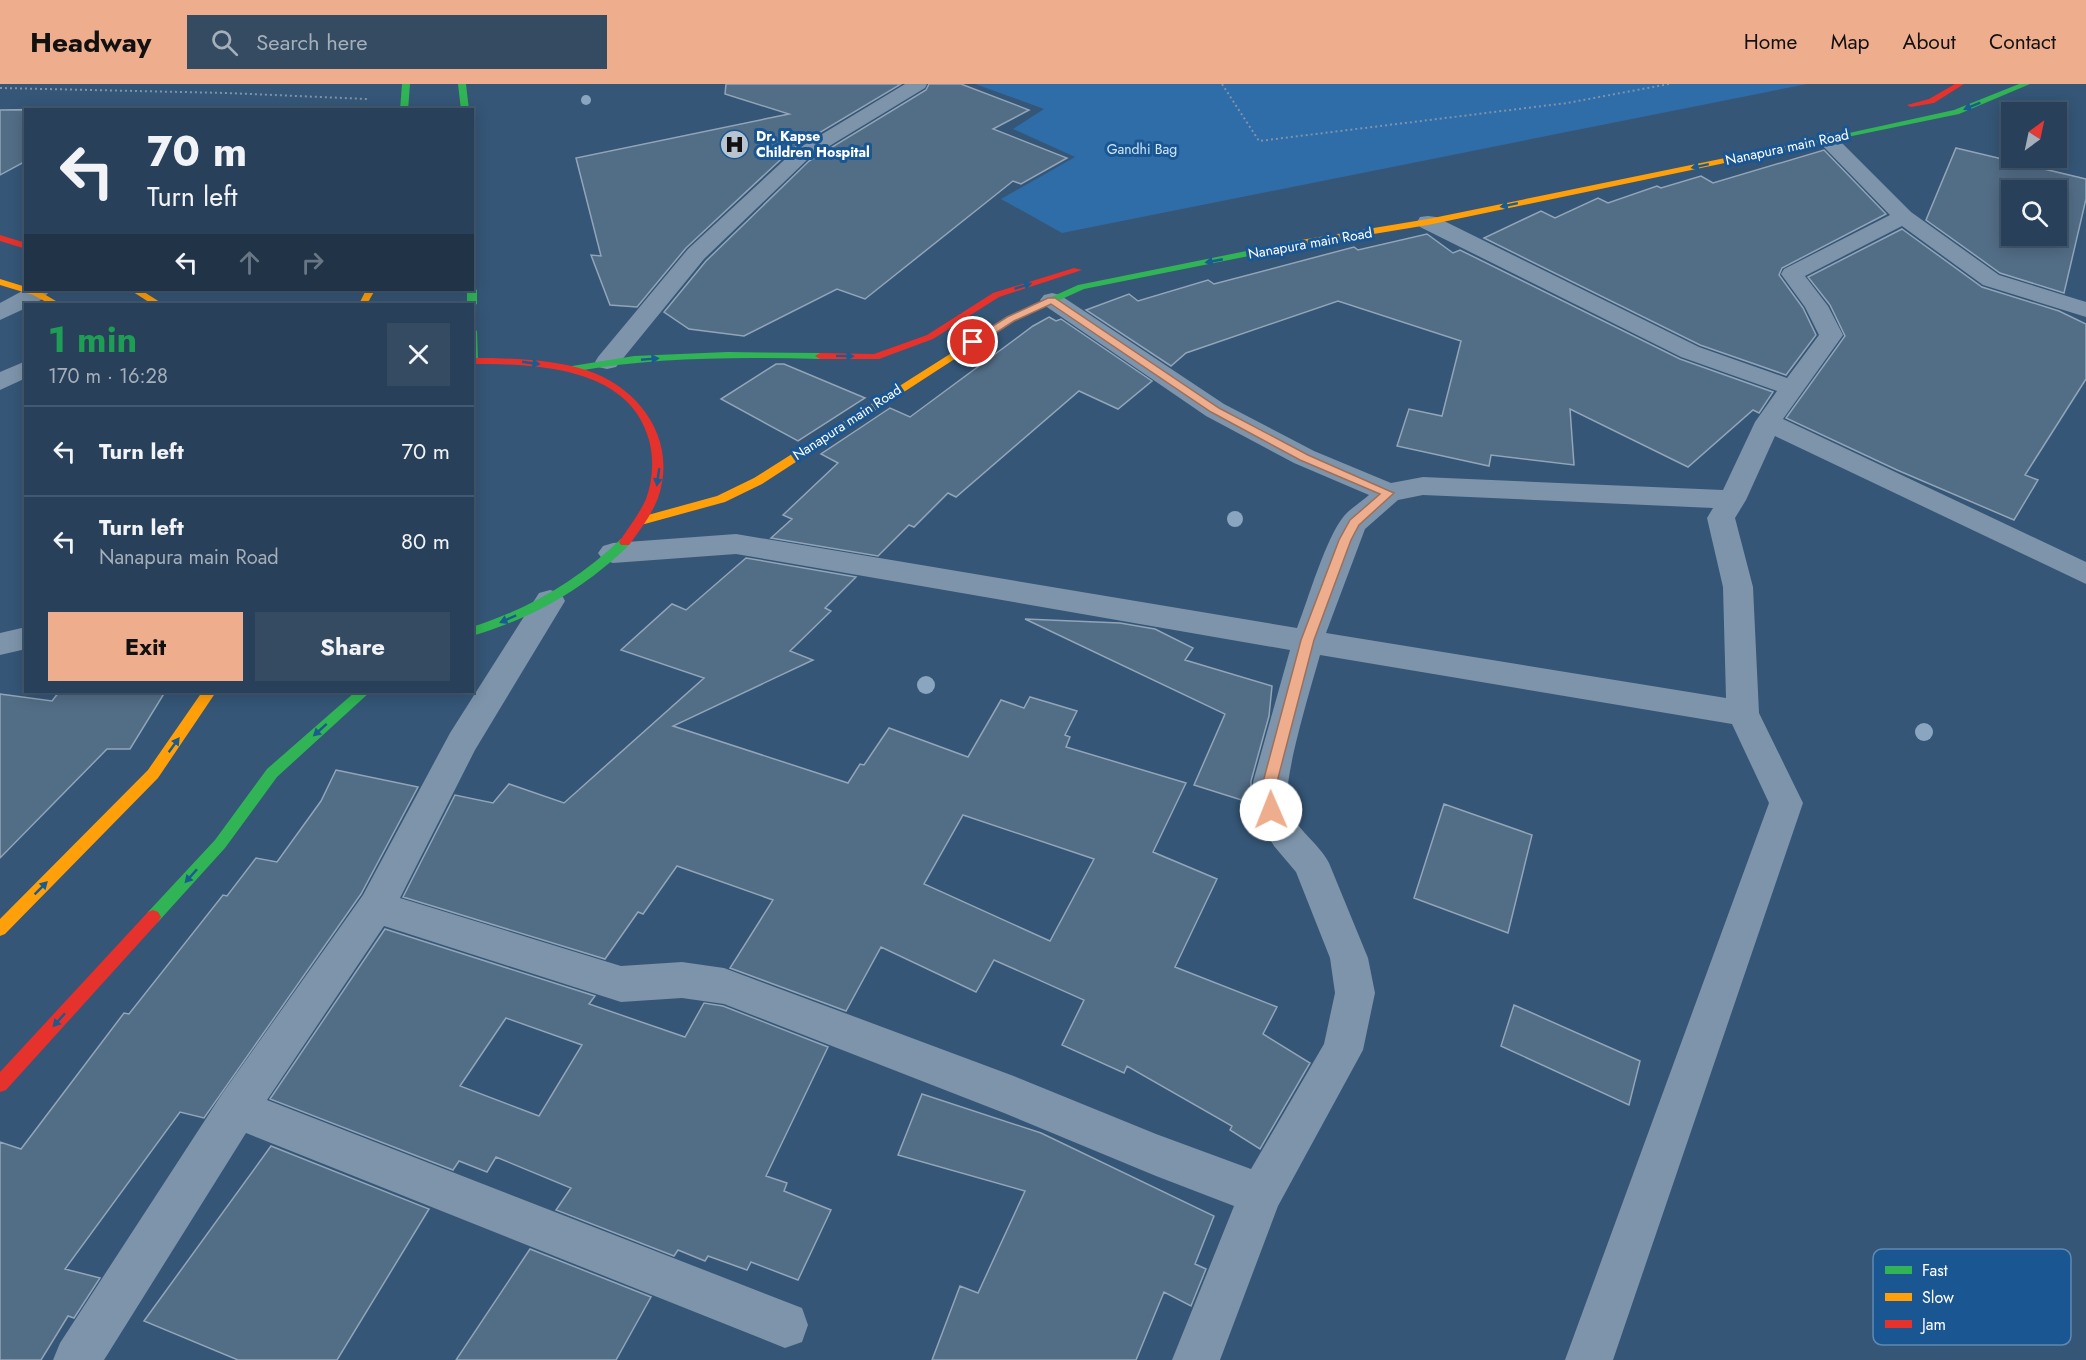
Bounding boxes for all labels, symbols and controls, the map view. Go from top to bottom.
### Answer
search box [187,15,607,69]
text: Headway [30,22,151,63]
icon: search [208,26,241,59]
text: Search here [256,26,368,58]
text: Home [1744,27,1797,57]
text: Map [1830,27,1870,57]
text: About [1903,27,1956,57]
text: Contact [1989,27,2056,57]
one-way arrow [1963,102,1981,111]
north arrow [2001,102,2067,168]
map controls [2001,102,2067,246]
text: 70 m [147,121,247,182]
street label: Nanapura main Road [1723,124,1851,170]
place label: Dr. Kapse Children Hospital [756,126,870,162]
hospital icon: Dr. Kapse Children Hospital [719,128,751,160]
icon: left [48,132,126,210]
park label: Gandhi Bag [1107,139,1177,159]
one-way arrow [1690,161,1709,171]
text: Turn left [147,177,237,216]
button: search [2001,180,2067,246]
one-way arrow [1499,201,1518,210]
street label: Nanapura main Road [1246,222,1374,264]
icon: left [170,246,203,279]
icon: ahead [233,246,266,279]
icon: right [296,246,329,279]
one-way arrow [1204,257,1223,266]
one-way arrow [1014,281,1032,290]
text: 1 min [48,313,137,365]
pin [947,316,998,367]
button: close [387,323,450,386]
icon: arrive [956,325,989,358]
one-way arrow [836,351,855,361]
one-way arrow [641,354,660,364]
one-way arrow [521,358,540,367]
text: 170 m · 16:28 [48,362,168,391]
street label: Nanapura main Road [789,379,905,465]
icon: left [48,435,81,468]
text: Turn left [99,435,184,467]
text: 70 m [401,435,450,467]
one-way arrow [653,468,662,487]
text: Turn left [99,511,184,543]
icon: left [48,525,81,558]
text: 80 m [401,525,450,557]
text: Nanapura main Road [99,543,279,572]
button: Exit [48,612,243,681]
button: Share [255,612,450,681]
one-way arrow [498,614,516,624]
one-way arrow [313,723,328,736]
one-way arrow [168,738,180,754]
position arrow [1239,778,1303,842]
one-way arrow [184,868,198,883]
one-way arrow [34,880,48,895]
one-way arrow [52,1012,66,1027]
legend [1873,1249,2071,1345]
text: Fast [1922,1259,1948,1282]
text: Slow [1922,1286,1954,1309]
text: Jam [1920,1313,1946,1336]

